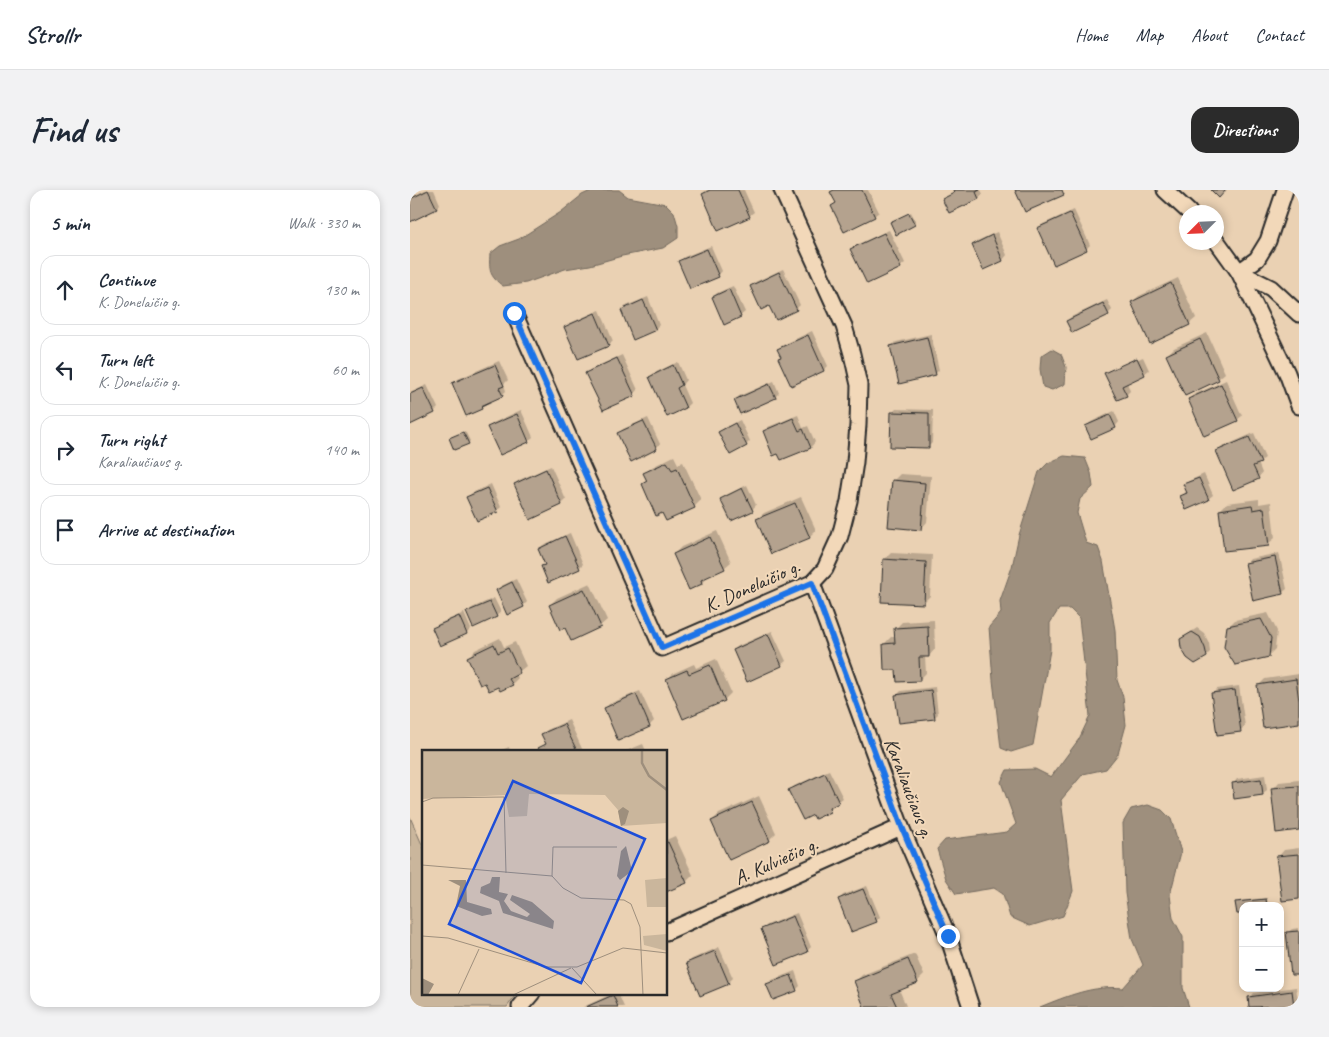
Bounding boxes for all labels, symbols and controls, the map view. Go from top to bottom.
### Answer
text: Strollr [25,20,80,50]
text: Home [1075,24,1108,46]
text: Map [1136,24,1163,46]
text: About [1191,24,1227,46]
text: Contact [1255,24,1304,46]
button: Directions [1191,107,1299,153]
text: Find us [30,108,117,153]
north arrow [1179,205,1224,250]
text: 5 min [50,210,90,236]
text: Walk · 330 m [288,213,360,233]
text: Continue [98,268,155,292]
icon: ahead [51,276,79,304]
text: 130 m [325,280,359,300]
text: K. Donelaičio g. [98,292,180,312]
route start [503,302,526,325]
text: Turn left [98,348,153,372]
icon: left [51,356,79,384]
text: 60 m [332,360,359,380]
text: K. Donelaičio g. [98,372,180,392]
text: Turn right [98,428,165,452]
icon: right [51,436,79,464]
text: 140 m [325,440,359,460]
text: Karaliaučiaus g. [98,452,182,472]
icon: arrive [51,516,79,544]
text: Arrive at destination [98,518,234,542]
street label: K. Donelaičio g. [700,554,804,618]
street label: Karaliaučiaus g. [878,734,940,842]
inset map [422,750,668,994]
street label: A. Kulviečio g. [730,831,822,891]
map controls [1239,902,1284,992]
button: + [1239,902,1284,947]
route end [937,925,960,948]
button: − [1239,947,1284,992]

